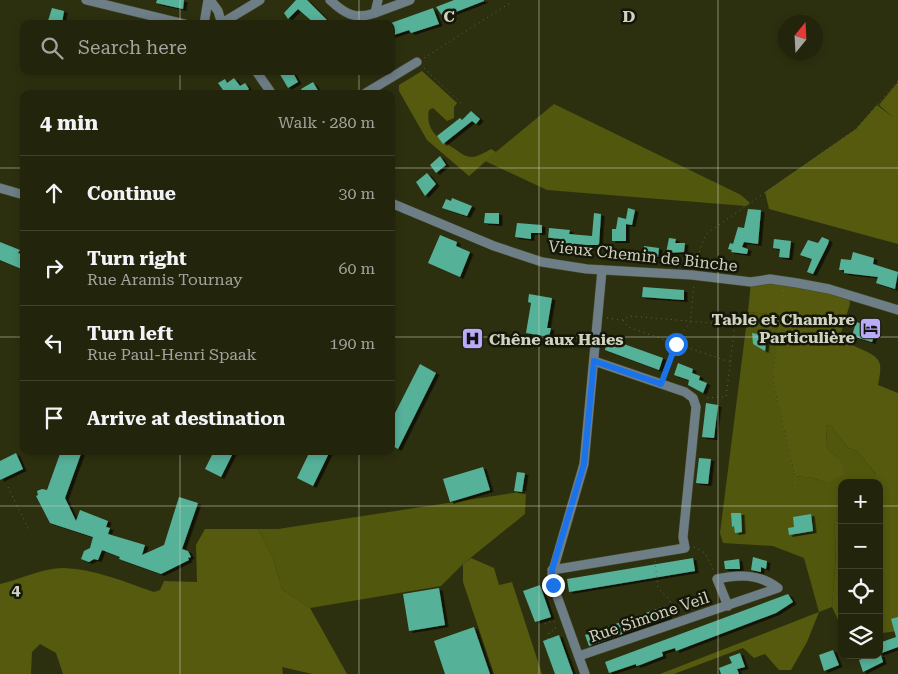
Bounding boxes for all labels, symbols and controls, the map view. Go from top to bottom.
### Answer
text: C [443,7,455,26]
text: D [623,7,636,26]
north arrow [778,15,823,60]
search box [20,20,395,75]
icon: search [38,34,66,62]
text: Search here [78,36,187,59]
text: 4 min [40,111,98,135]
text: Walk · 280 m [278,113,375,132]
icon: ahead [40,179,68,207]
text: Continue [87,182,176,205]
text: 30 m [338,184,375,203]
street label: Vieux Chemin de Binche [547,237,739,275]
text: Turn right [87,247,187,270]
icon: right [40,254,68,282]
text: 60 m [338,259,375,278]
text: Rue Aramis Tournay [87,270,242,289]
place label: Table et Chambre Particulière [711,310,855,347]
hotel icon: Table et Chambre Particulière [859,316,883,340]
text: Turn left [87,322,173,345]
hospital icon: Chêne aux Haies [461,327,485,351]
icon: left [40,329,68,357]
place label: Chêne aux Haies [489,330,624,349]
route start [665,333,688,356]
text: 190 m [329,334,375,353]
text: Rue Paul-Henri Spaak [87,345,257,364]
icon: arrive [40,404,68,432]
text: Arrive at destination [87,407,285,430]
map controls [838,479,883,659]
button: + [838,479,883,524]
button: − [838,524,883,569]
button: locate [838,569,883,614]
route end [542,574,565,597]
text: 4 [12,580,21,599]
street label: Rue Simone Veil [587,588,711,646]
button: layers [838,614,883,659]

